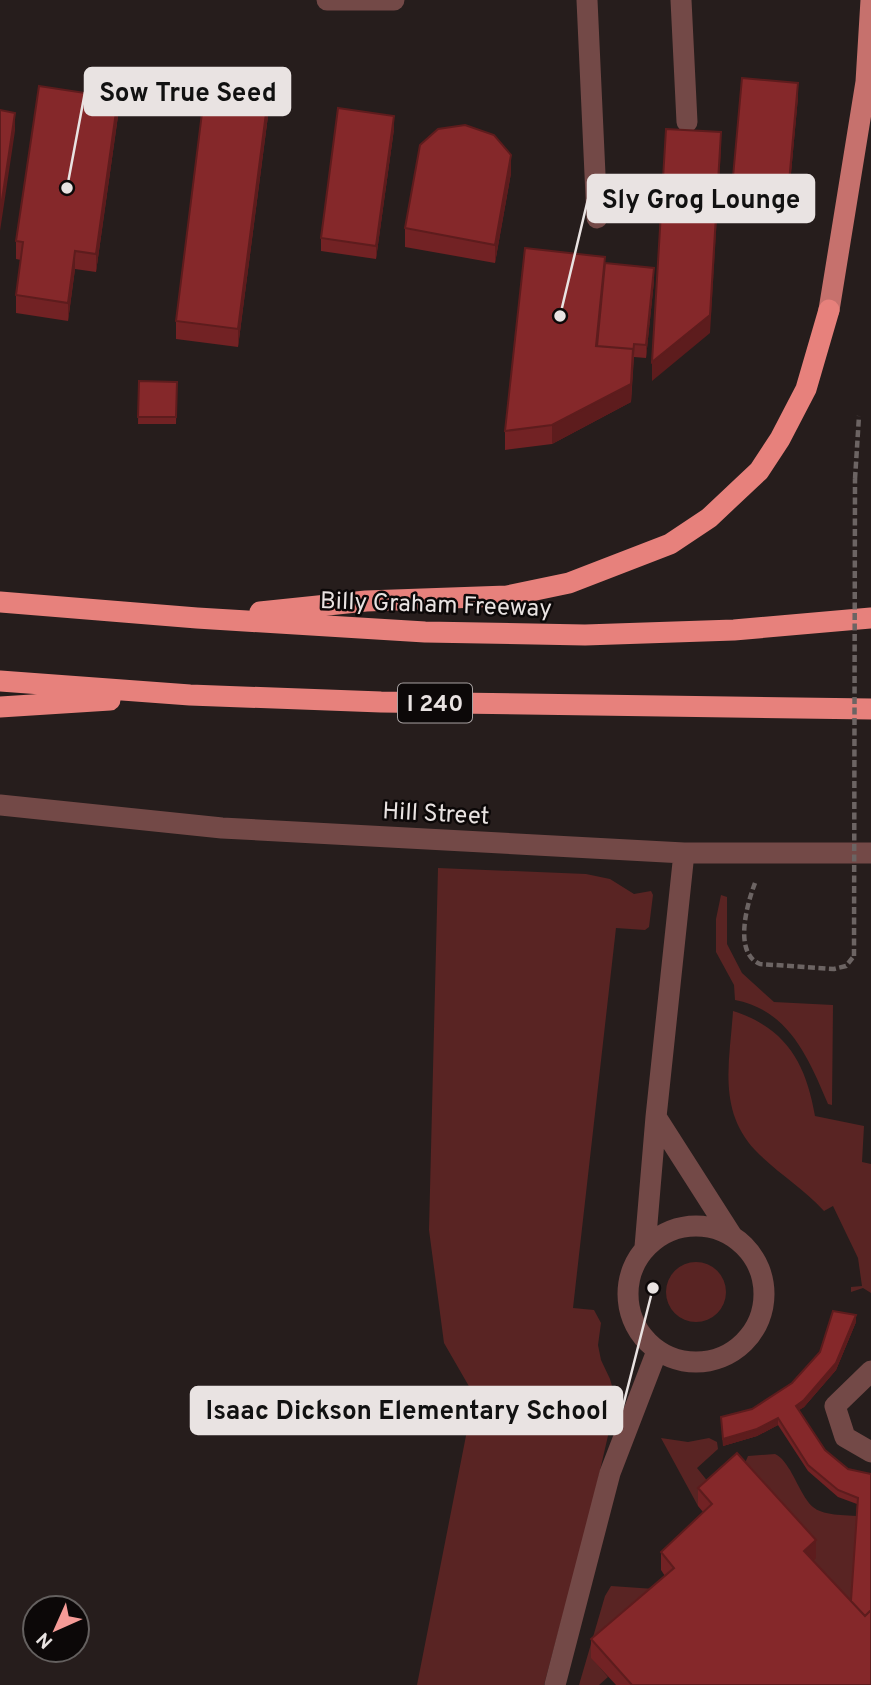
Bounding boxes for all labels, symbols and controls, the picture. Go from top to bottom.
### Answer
callout: Sow True Seed [85,68,290,115]
text: Sow True Seed [99,78,277,111]
callout: Sly Grog Lounge [588,175,814,222]
text: Sly Grog Lounge [602,185,800,218]
street label: Billy Graham Freeway [320,587,552,625]
road number: I 240 [398,684,472,722]
street label: Hill Street [382,797,490,833]
callout: Isaac Dickson Elementary School [191,1387,622,1434]
text: Isaac Dickson Elementary School [206,1396,608,1429]
north arrow [21,1594,91,1664]
text: N [32,1626,59,1653]

